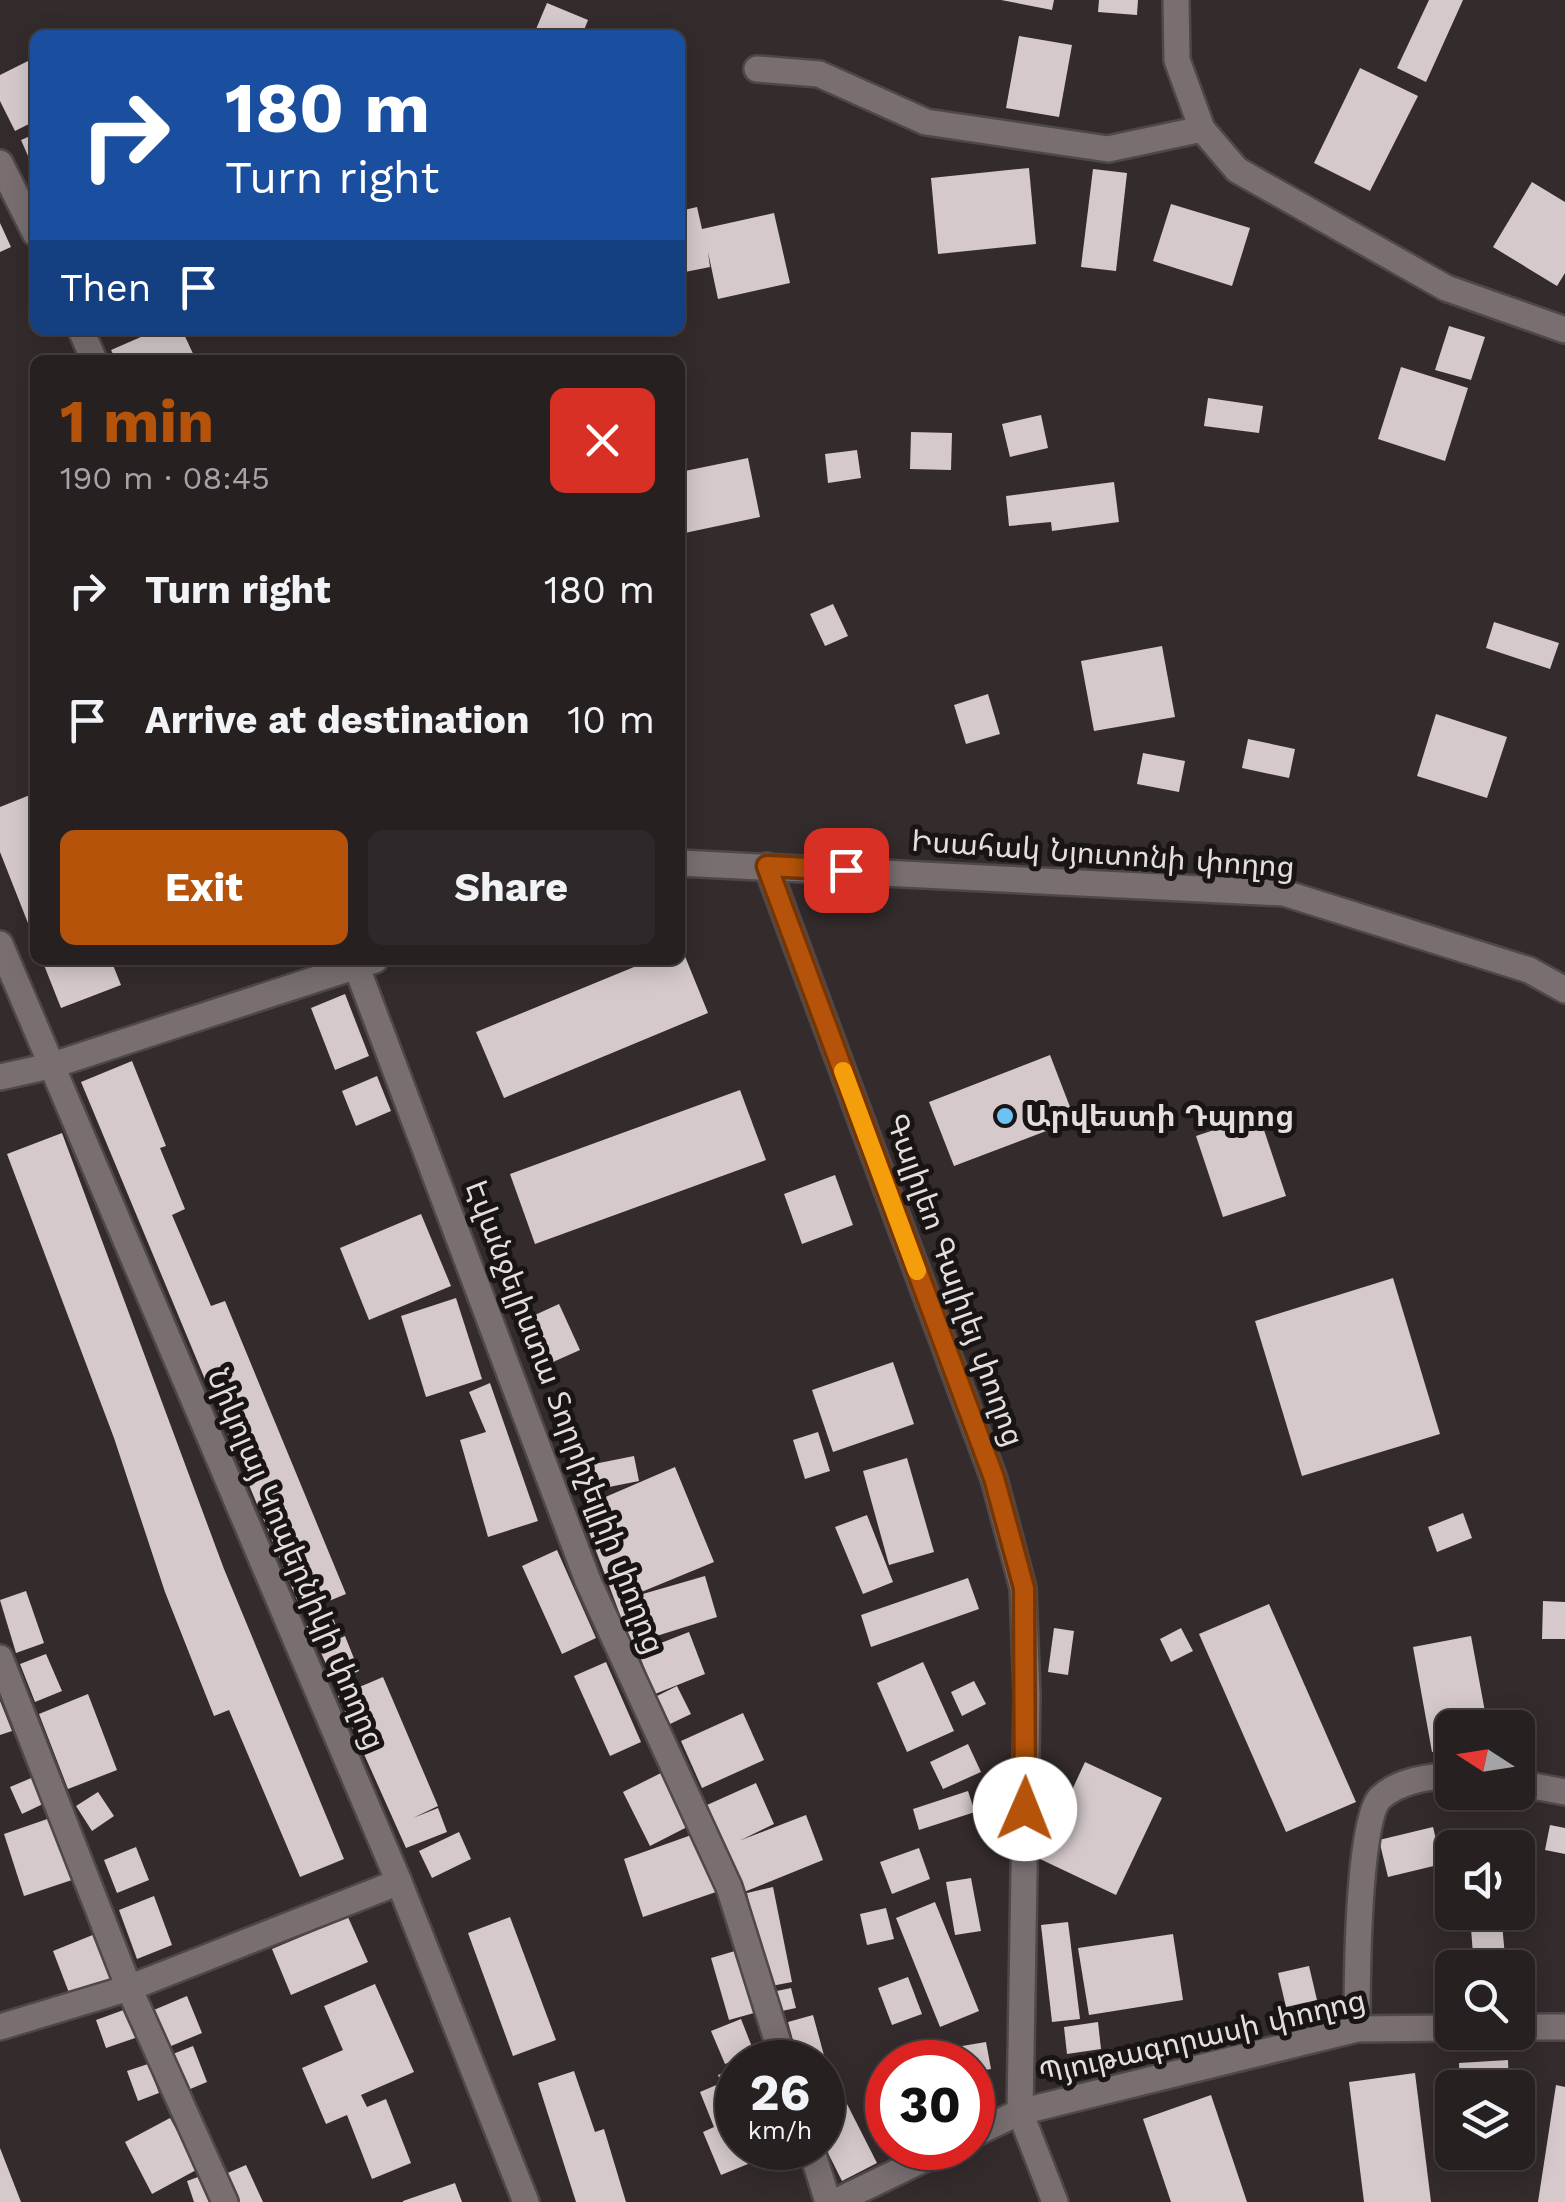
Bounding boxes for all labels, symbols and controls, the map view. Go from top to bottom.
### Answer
text: 180 m [225,67,430,149]
icon: right [60,70,190,200]
text: Turn right [225,151,439,204]
icon: arrive [171,260,226,315]
text: Then [60,266,151,310]
text: 1 min [60,386,214,457]
button: close [550,388,655,493]
text: 190 m · 08:45 [60,459,270,497]
icon: right [60,563,115,618]
text: Turn right [145,568,331,612]
text: 180 m [544,568,655,612]
icon: arrive [60,693,115,748]
text: Arrive at destination [145,698,530,742]
text: 10 m [567,698,655,742]
street label: Իսահակ Նյուտոնի փողոց [910,823,1296,884]
pin [804,828,889,913]
button: Exit [60,830,348,945]
button: Share [368,830,655,945]
icon: arrive [819,843,874,898]
place label: Արվեստի Դպրոց [1025,1098,1294,1133]
marker: Արվեստի Դպրոց [994,1105,1016,1127]
street label: Գալիլեո Գալիլեյ փողոց [879,1109,1032,1451]
street label: Էվանջելիստա Տորրիչելլիի փողոց [459,1175,672,1658]
street label: Նիկոլայ Կոպերնիկի փողոց [200,1363,393,1754]
north arrow [1435,1710,1535,1810]
map controls [1435,1710,1535,2170]
position arrow [973,1757,1077,1861]
button: sound [1435,1830,1535,1930]
button: search [1435,1950,1535,2050]
street label: Պյութագորասի փողոց [1035,1982,1369,2091]
speed limit sign: 30 [865,2040,995,2170]
text: 26 [750,2063,810,2122]
button: layers [1435,2070,1535,2170]
text: km/h [748,2116,812,2145]

